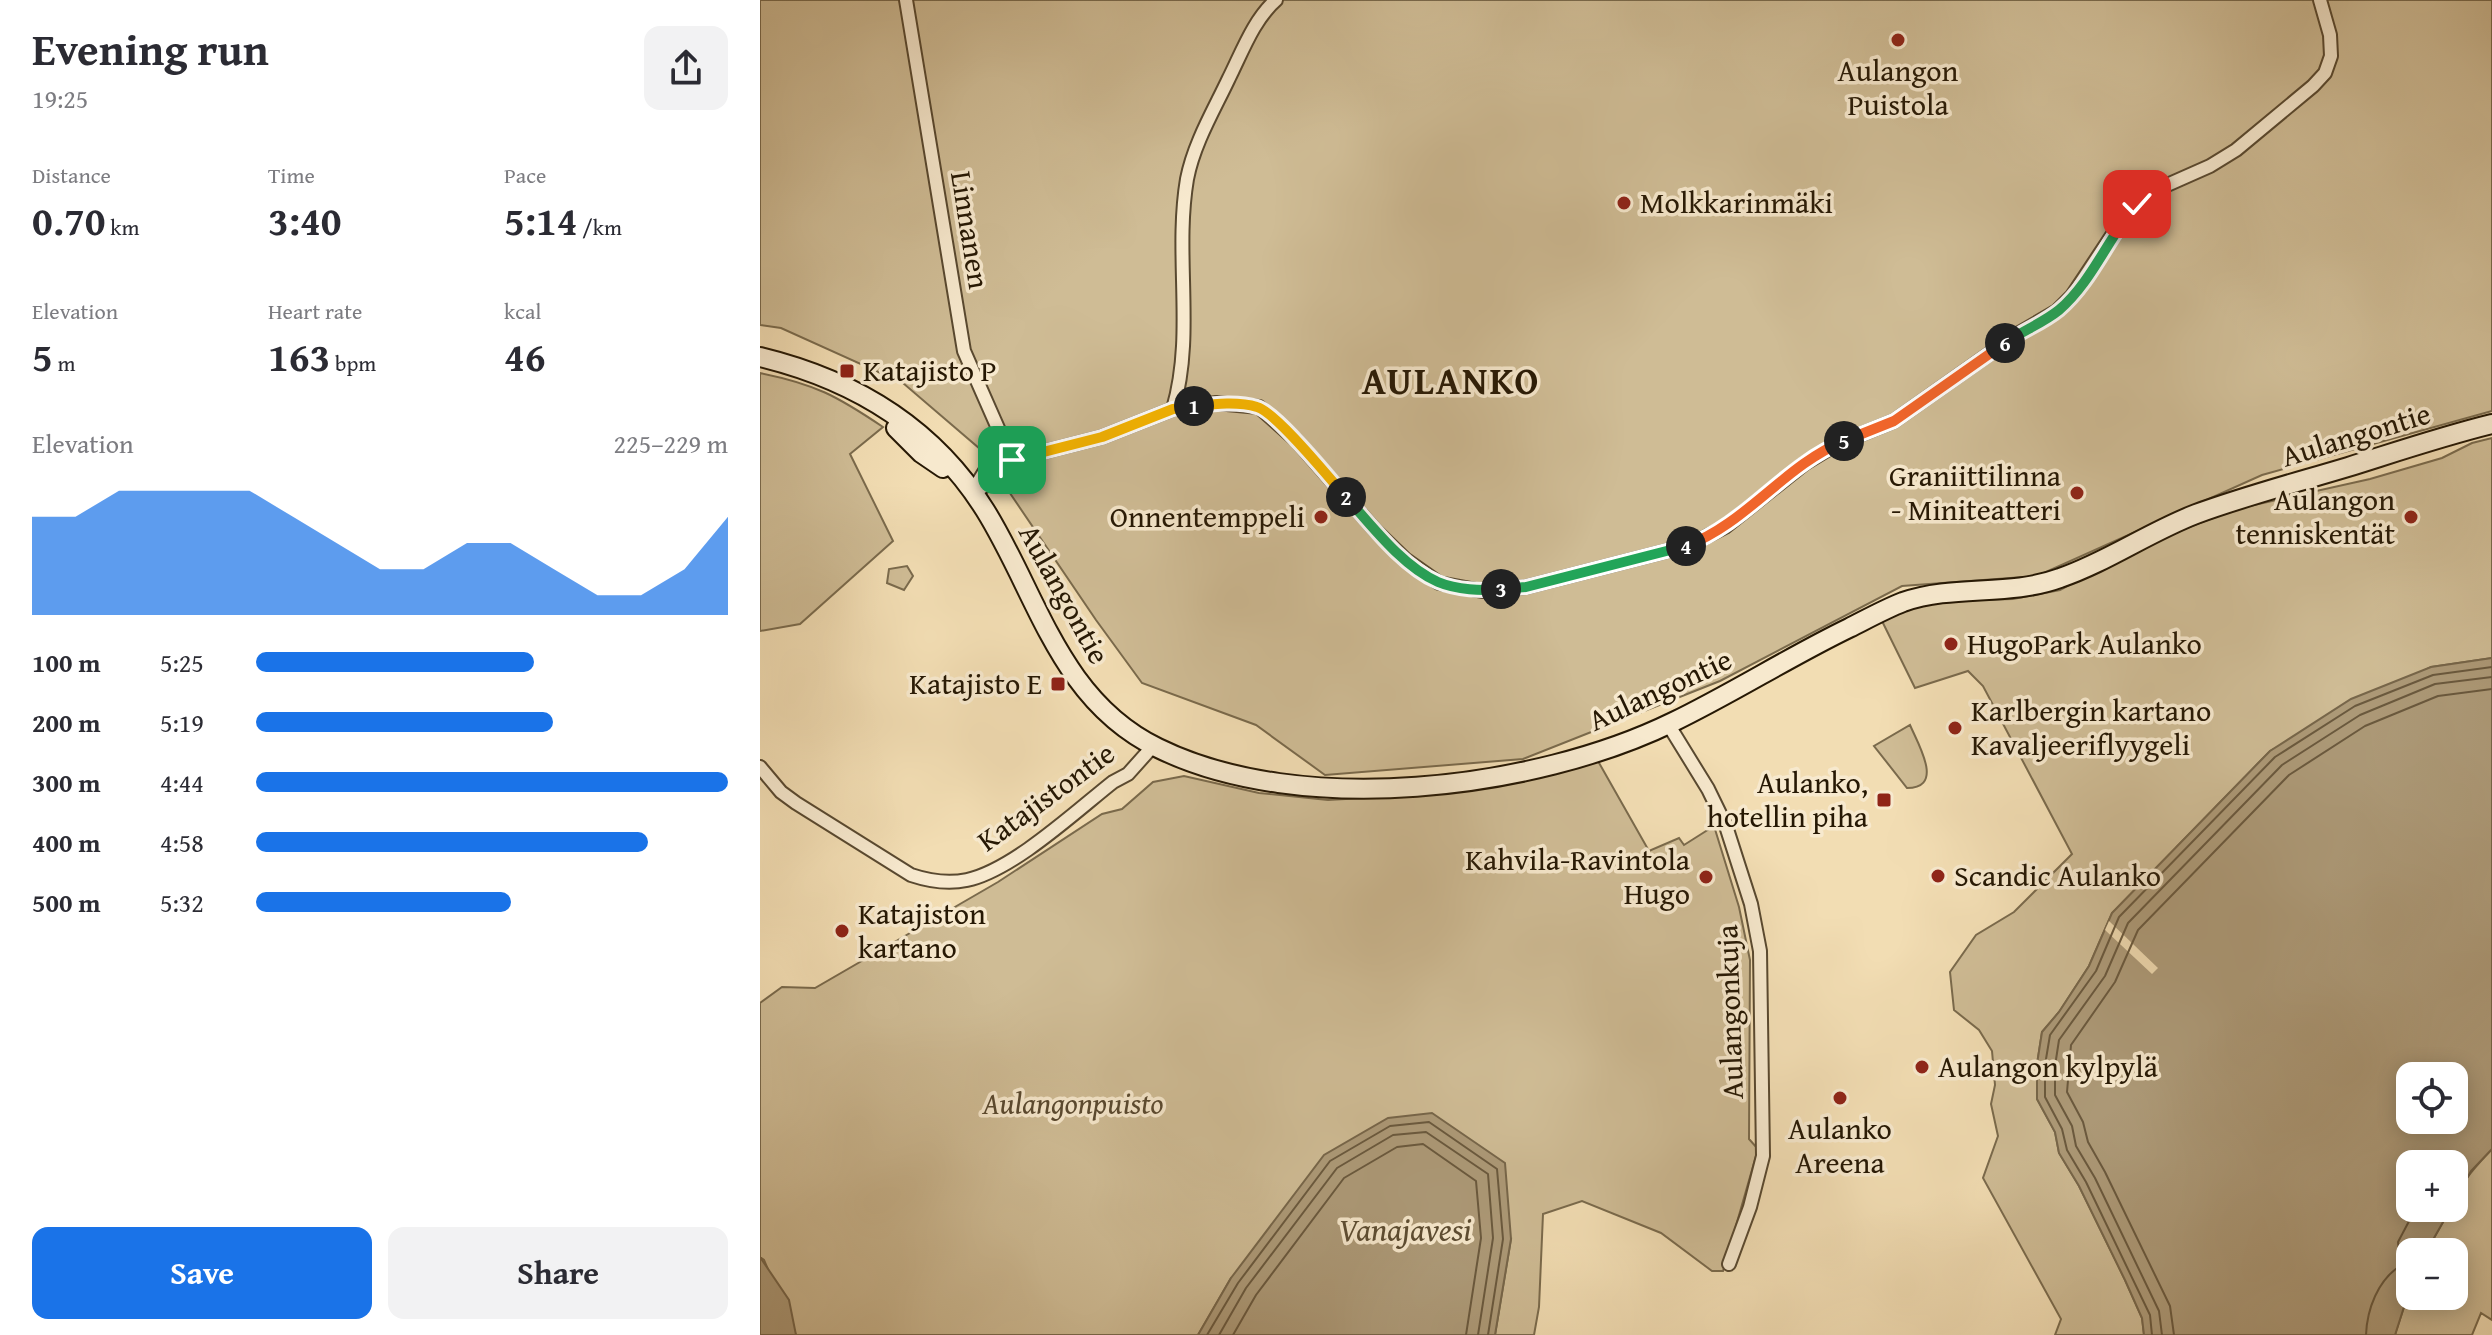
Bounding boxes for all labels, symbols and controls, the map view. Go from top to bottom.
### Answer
text: Evening run [32,17,269,81]
button: share [644,26,728,110]
marker: Aulangon Puistola [1889,31,1907,49]
place label: Aulangon Puistola [1838,48,1959,126]
text: 19:25 [32,79,88,118]
text: Distance [32,159,111,191]
text: Time [268,159,315,191]
text: Pace [504,159,546,191]
street label: Linnanen [940,168,1002,292]
pin [2103,170,2171,238]
place label: Molkkarinmäki [1640,180,1833,224]
icon: check [2115,182,2159,226]
text: 0.70 [32,191,105,250]
text: 3:40 [268,191,341,250]
text: 5:14 [504,191,577,250]
marker: Molkkarinmäki [1615,194,1633,212]
text: km [105,211,139,243]
text: /km [577,211,622,243]
text: Elevation [32,295,118,327]
text: Heart rate [268,295,362,327]
text: kcal [504,295,542,327]
pin: 6 [1985,323,2025,363]
text: 5 [32,327,53,386]
text: 163 [268,327,330,386]
text: 46 [504,327,545,386]
text: 6 [1999,327,2011,359]
text: m [53,347,76,379]
text: bpm [330,347,376,379]
place label: Katajisto P [863,348,997,392]
district label: AULANKO [1362,352,1540,408]
marker: Katajisto P [838,362,856,380]
pin: 1 [1174,386,1214,426]
text: 1 [1188,390,1200,422]
street label: Aulangontie [2276,390,2436,478]
pin: 5 [1824,421,1864,461]
text: Elevation [32,424,134,463]
text: 225–229 m [614,424,728,463]
text: 5 [1838,425,1850,457]
pin [978,426,1046,494]
icon: arrive [990,438,1034,482]
place label: Graniittilinna - Miniteatteri [1889,453,2061,531]
pin: 2 [1326,477,1366,517]
place label: Aulangon tenniskentät [2235,477,2395,555]
text: 2 [1340,481,1352,513]
marker: Graniittilinna - Miniteatteri [2068,484,2086,502]
place label: Onnentemppeli [1110,494,1305,538]
marker: Onnentemppeli [1312,508,1330,526]
marker: Aulangon tenniskentät [2402,508,2420,526]
street label: Aulangontie [1008,515,1121,672]
pin: 4 [1666,526,1706,566]
text: 4 [1680,530,1692,562]
pin: 3 [1481,569,1521,609]
text: 3 [1495,573,1507,605]
place label: HugoPark Aulanko [1967,621,2202,665]
marker: HugoPark Aulanko [1942,635,1960,653]
street label: Aulangontie [1580,637,1739,742]
text: 100 m [32,643,100,682]
text: 5:25 [160,643,204,682]
place label: Katajisto E [909,661,1042,705]
marker: Katajisto E [1049,675,1067,693]
place label: Karlbergin kartano Kavaljeeriflyygeli [1971,688,2211,766]
text: 200 m [32,703,100,742]
text: 5:19 [160,703,204,742]
marker: Karlbergin kartano Kavaljeeriflyygeli [1946,719,1964,737]
street label: Katajistontie [967,731,1123,861]
place label: Aulanko, hotellin piha [1707,760,1868,838]
text: 300 m [32,763,100,802]
text: 4:44 [160,763,204,802]
marker: Aulanko, hotellin piha [1875,791,1893,809]
text: 400 m [32,823,100,862]
text: 4:58 [160,823,204,862]
place label: Kahvila-Ravintola Hugo [1465,837,1690,915]
place label: Scandic Aulanko [1954,853,2161,897]
marker: Scandic Aulanko [1929,867,1947,885]
marker: Kahvila-Ravintola Hugo [1697,868,1715,886]
text: 500 m [32,883,100,922]
text: 5:32 [160,883,204,922]
place label: Katajiston kartano [858,891,986,969]
marker: Katajiston kartano [833,922,851,940]
street label: Aulangonkuja [1704,924,1754,1100]
place label: Aulangon kylpylä [1938,1044,2158,1088]
marker: Aulangon kylpylä [1913,1058,1931,1076]
map controls [2396,1062,2468,1310]
button: locate [2396,1062,2468,1134]
park label: Aulangonpuisto [981,1081,1164,1125]
marker: Aulanko Areena [1831,1089,1849,1107]
place label: Aulanko Areena [1788,1106,1892,1184]
button: + [2396,1150,2468,1222]
water label: Vanajavesi [1339,1206,1471,1253]
button: Save [32,1227,372,1319]
button: Share [388,1227,728,1319]
button: − [2396,1238,2468,1310]

